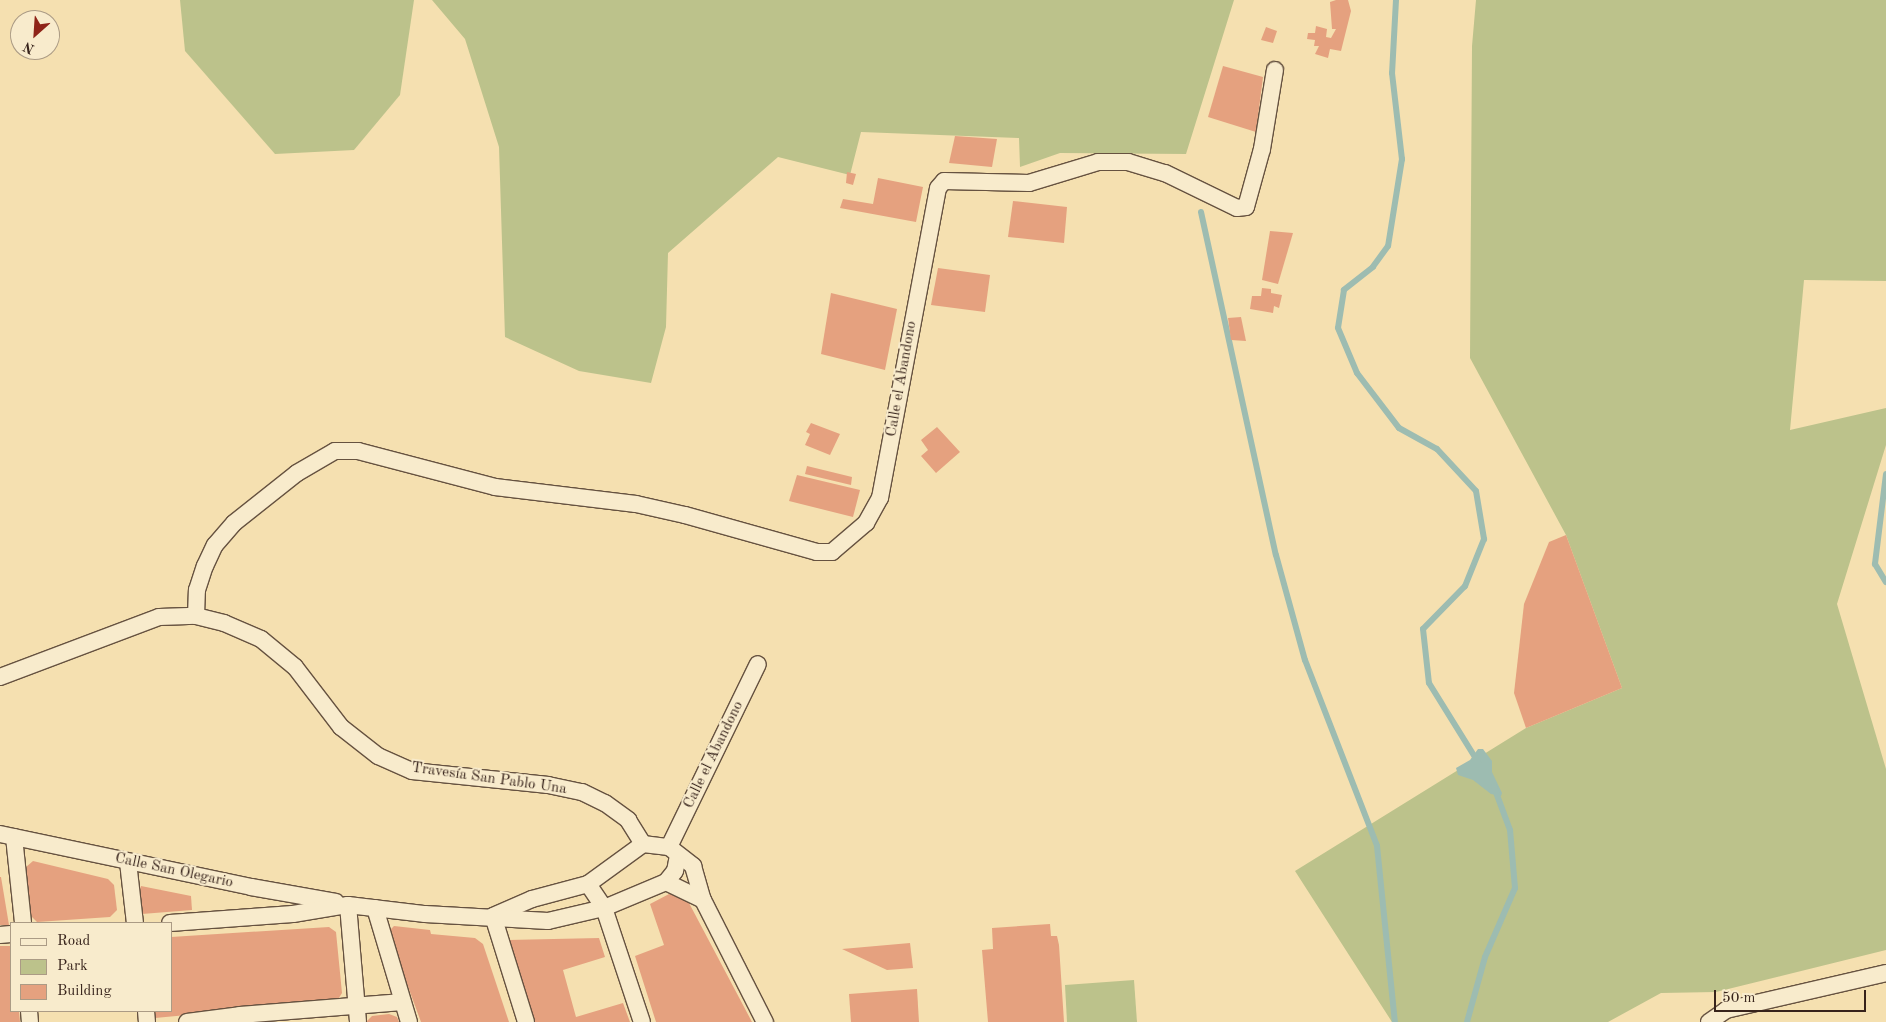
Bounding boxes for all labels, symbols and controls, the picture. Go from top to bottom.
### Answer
north arrow [10,10,60,60]
text: N [21,39,37,56]
street label: Calle el Abandono [883,320,921,438]
street label: Calle el Abandono [680,698,748,812]
street label: Travesía San Pablo Una [410,759,568,799]
street label: Calle San Olegario [113,850,235,892]
legend [10,922,172,1012]
text: Road [57,934,90,949]
text: Park [57,959,88,974]
scale bar [1716,980,1868,1012]
text: Building [57,984,112,999]
text: 50 m [1722,991,1756,1006]

